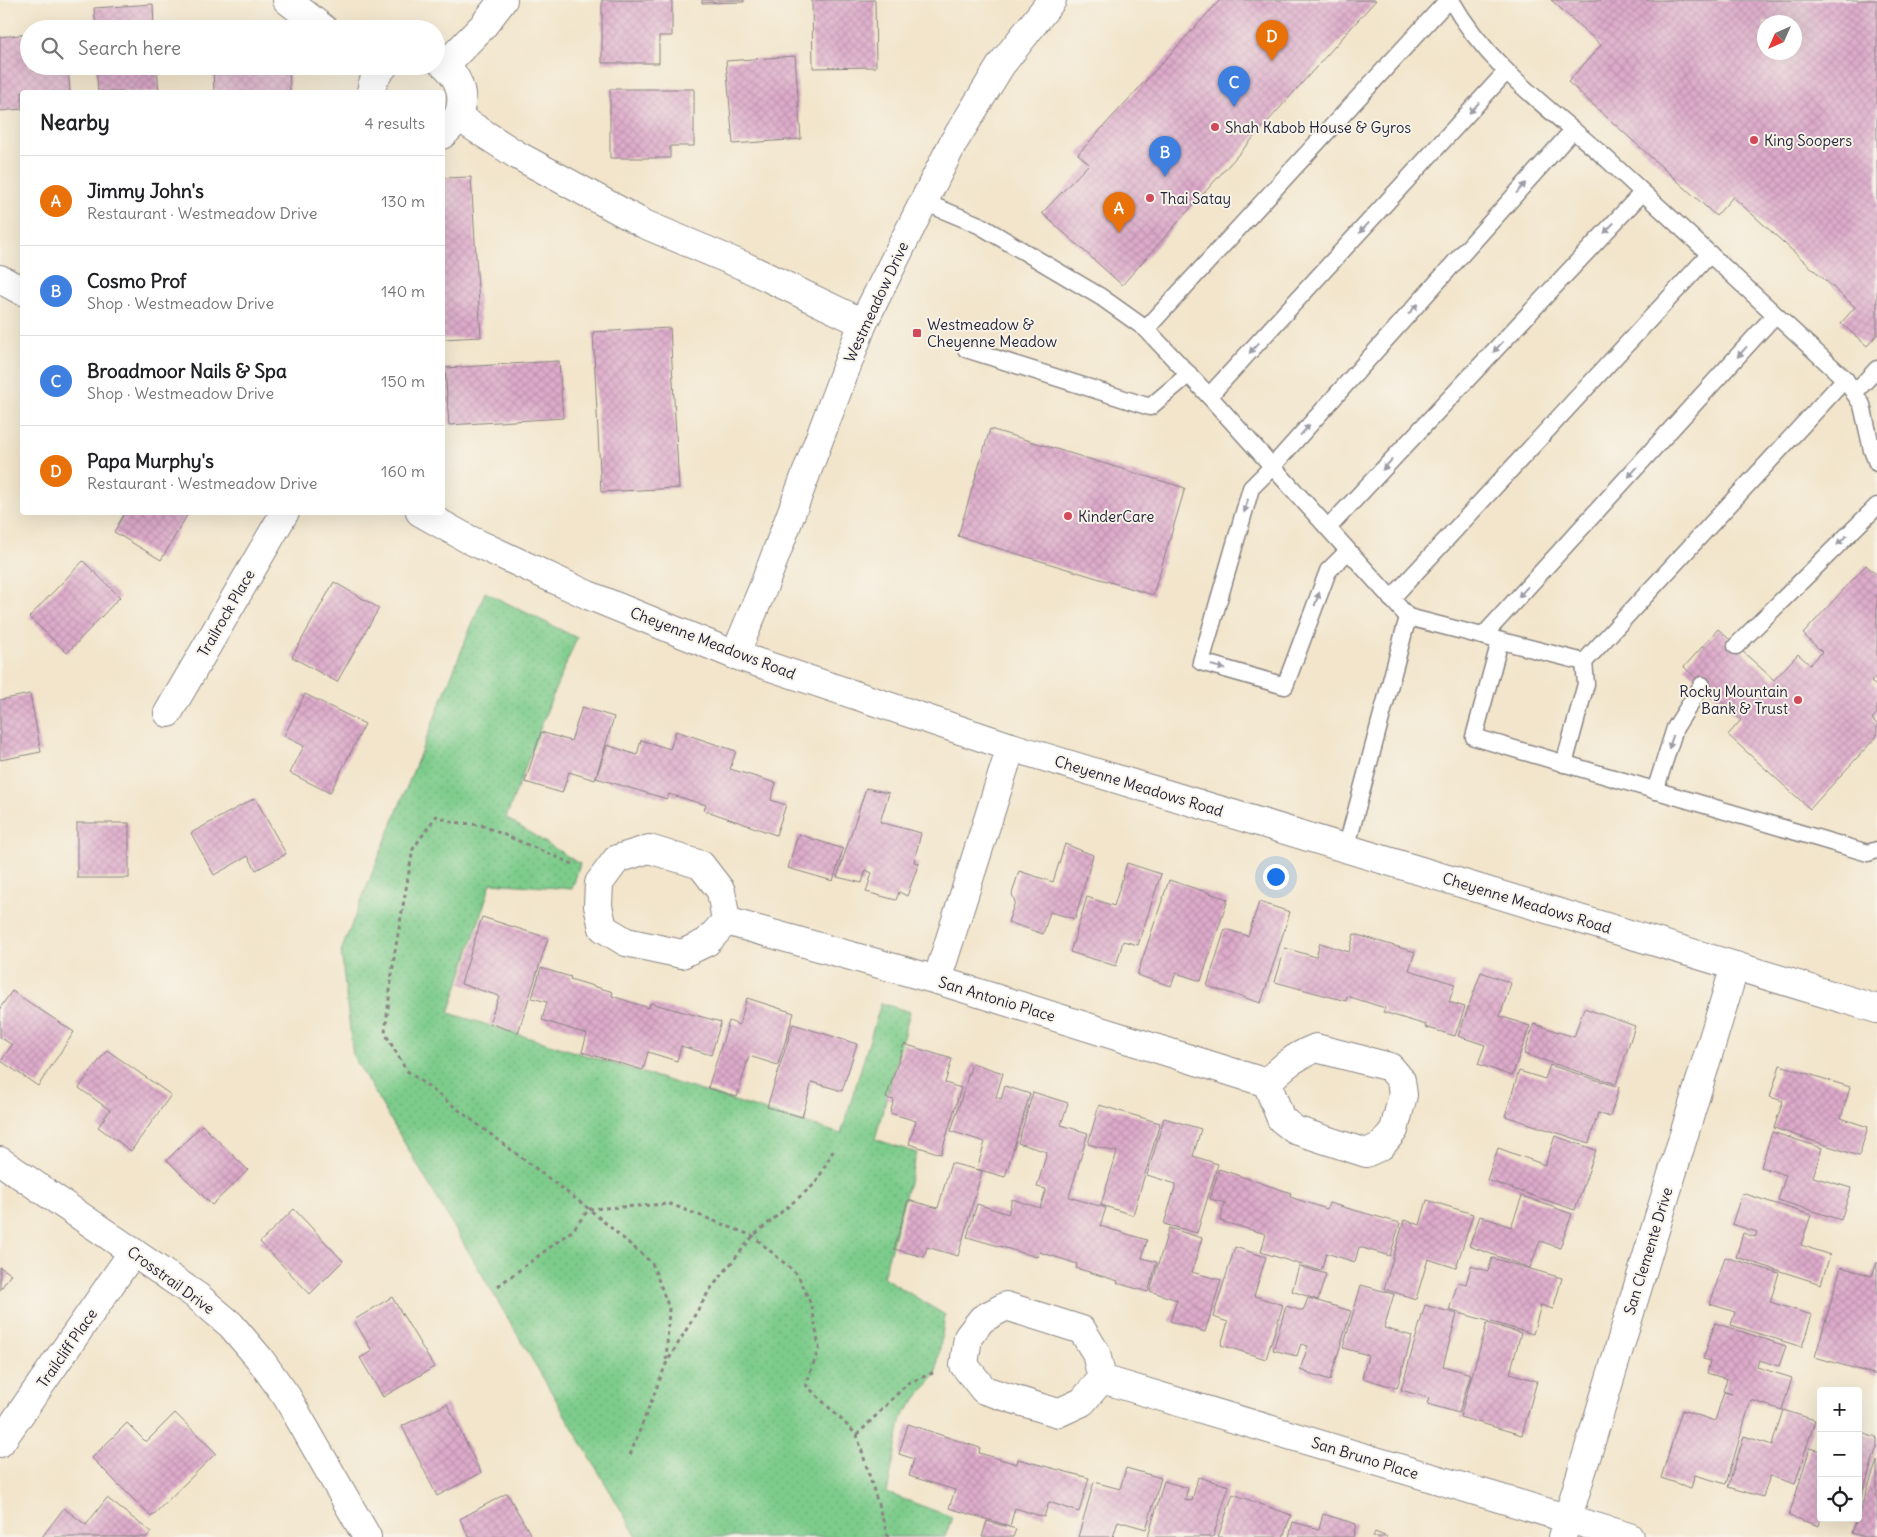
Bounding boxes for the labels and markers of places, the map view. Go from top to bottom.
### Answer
pin: D [1256,20,1288,61]
pin: C [1218,66,1250,107]
place label: Shah Kabob House & Gyros [1225,118,1411,137]
marker: Shah Kabob House & Gyros [1209,121,1221,133]
place label: King Soopers [1764,131,1852,150]
marker: King Soopers [1748,134,1760,146]
pin: B [1149,136,1181,177]
place label: Thai Satay [1160,189,1231,208]
pin: A [1103,192,1135,233]
marker: Thai Satay [1144,192,1156,204]
place label: Westmeadow & Cheyenne Meadow [927,315,1057,351]
marker: Westmeadow & Cheyenne Meadow [911,327,923,339]
place label: KinderCare [1078,507,1154,526]
marker: KinderCare [1062,510,1074,522]
place label: Rocky Mountain Bank & Trust [1679,682,1788,718]
marker: Rocky Mountain Bank & Trust [1792,694,1804,706]

